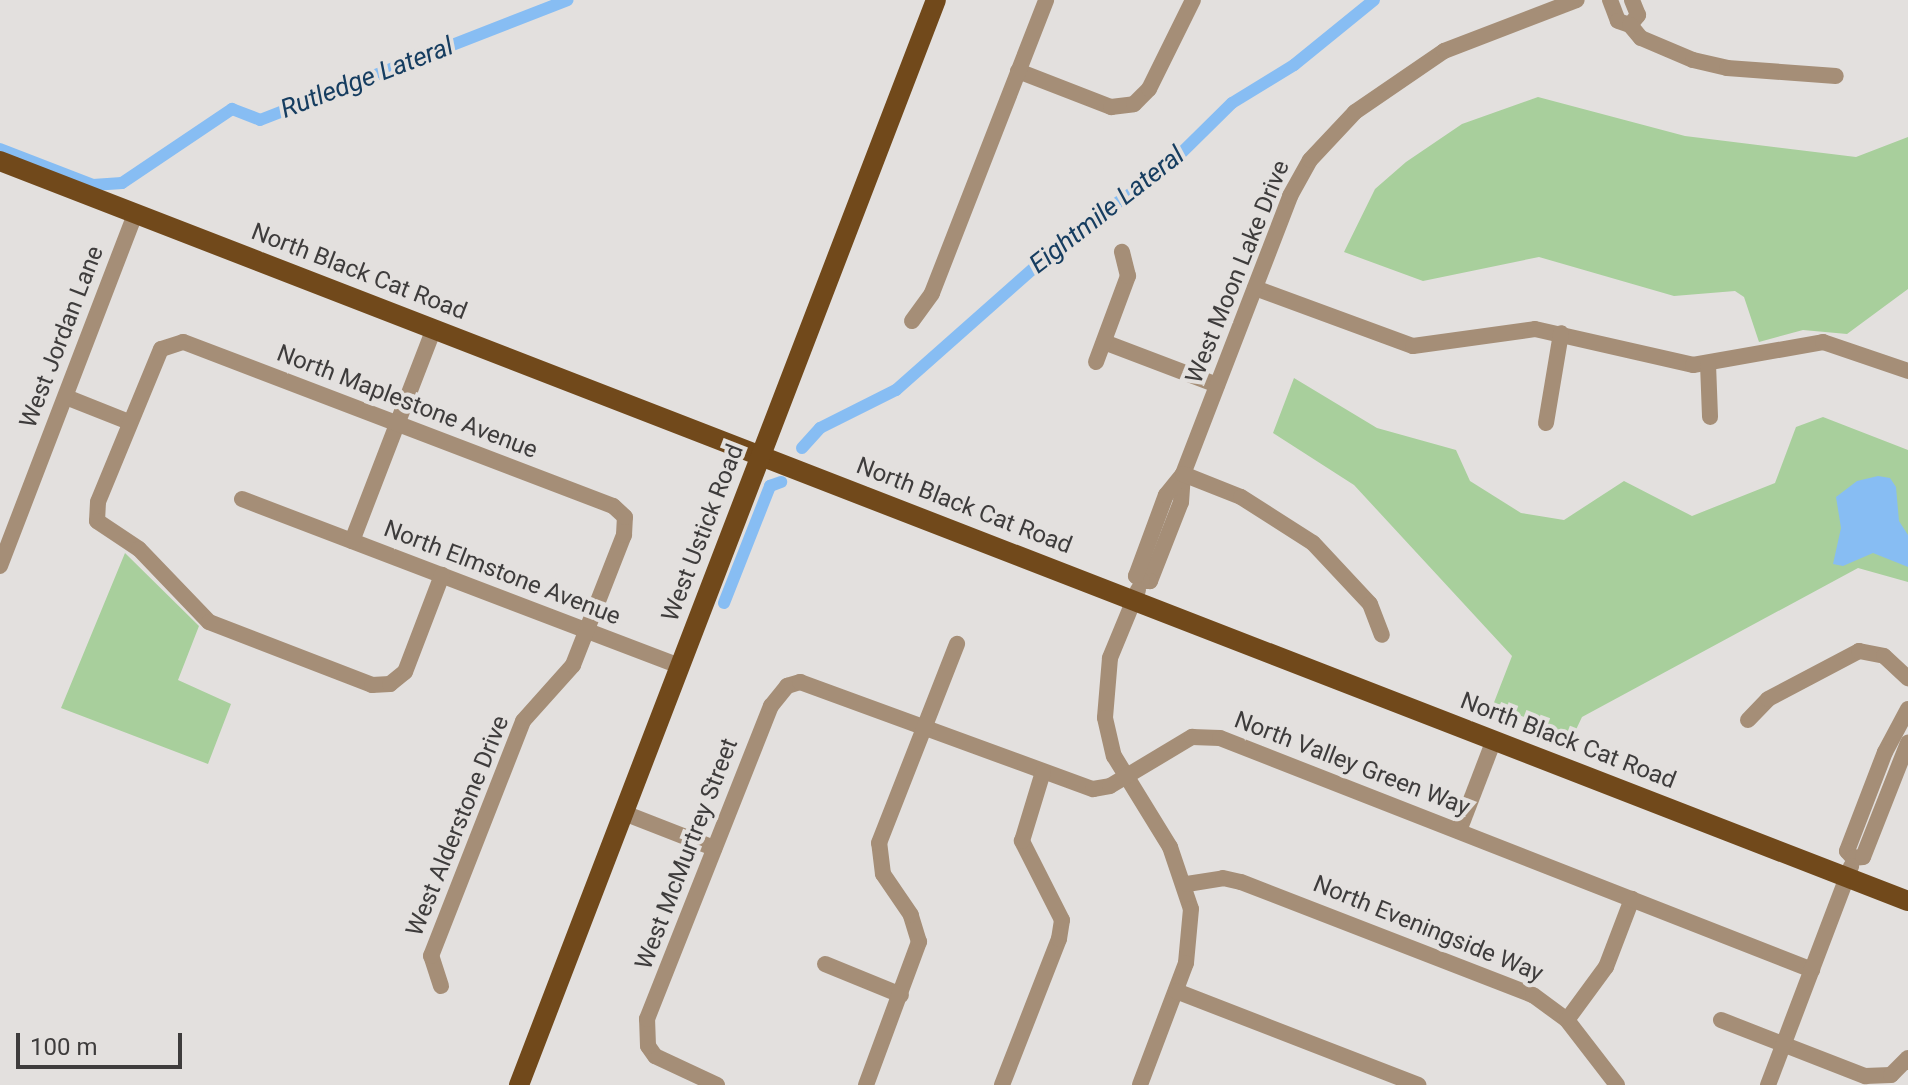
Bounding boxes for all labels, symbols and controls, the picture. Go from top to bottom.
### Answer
water label: Rutledge Lateral [276,31,458,125]
water label: Eightmile Lateral [1023,140,1191,280]
street label: West Moon Lake Drive [1180,156,1296,388]
street label: North Black Cat Road [247,218,471,326]
street label: West Jordan Lane [14,242,110,432]
street label: North Maplestone Avenue [273,339,541,465]
street label: West Ustick Road [656,440,750,626]
street label: North Black Cat Road [852,452,1076,560]
street label: North Elmstone Avenue [380,515,624,631]
street label: North Black Cat Road [1456,687,1680,795]
street label: North Valley Green Way [1230,706,1474,822]
street label: West Alderstone Drive [401,712,515,940]
street label: West McMurtrey Street [630,734,744,974]
street label: North Eveningside Way [1309,870,1547,988]
scale bar [20,1017,186,1067]
text: 100 m [30,1033,97,1061]

